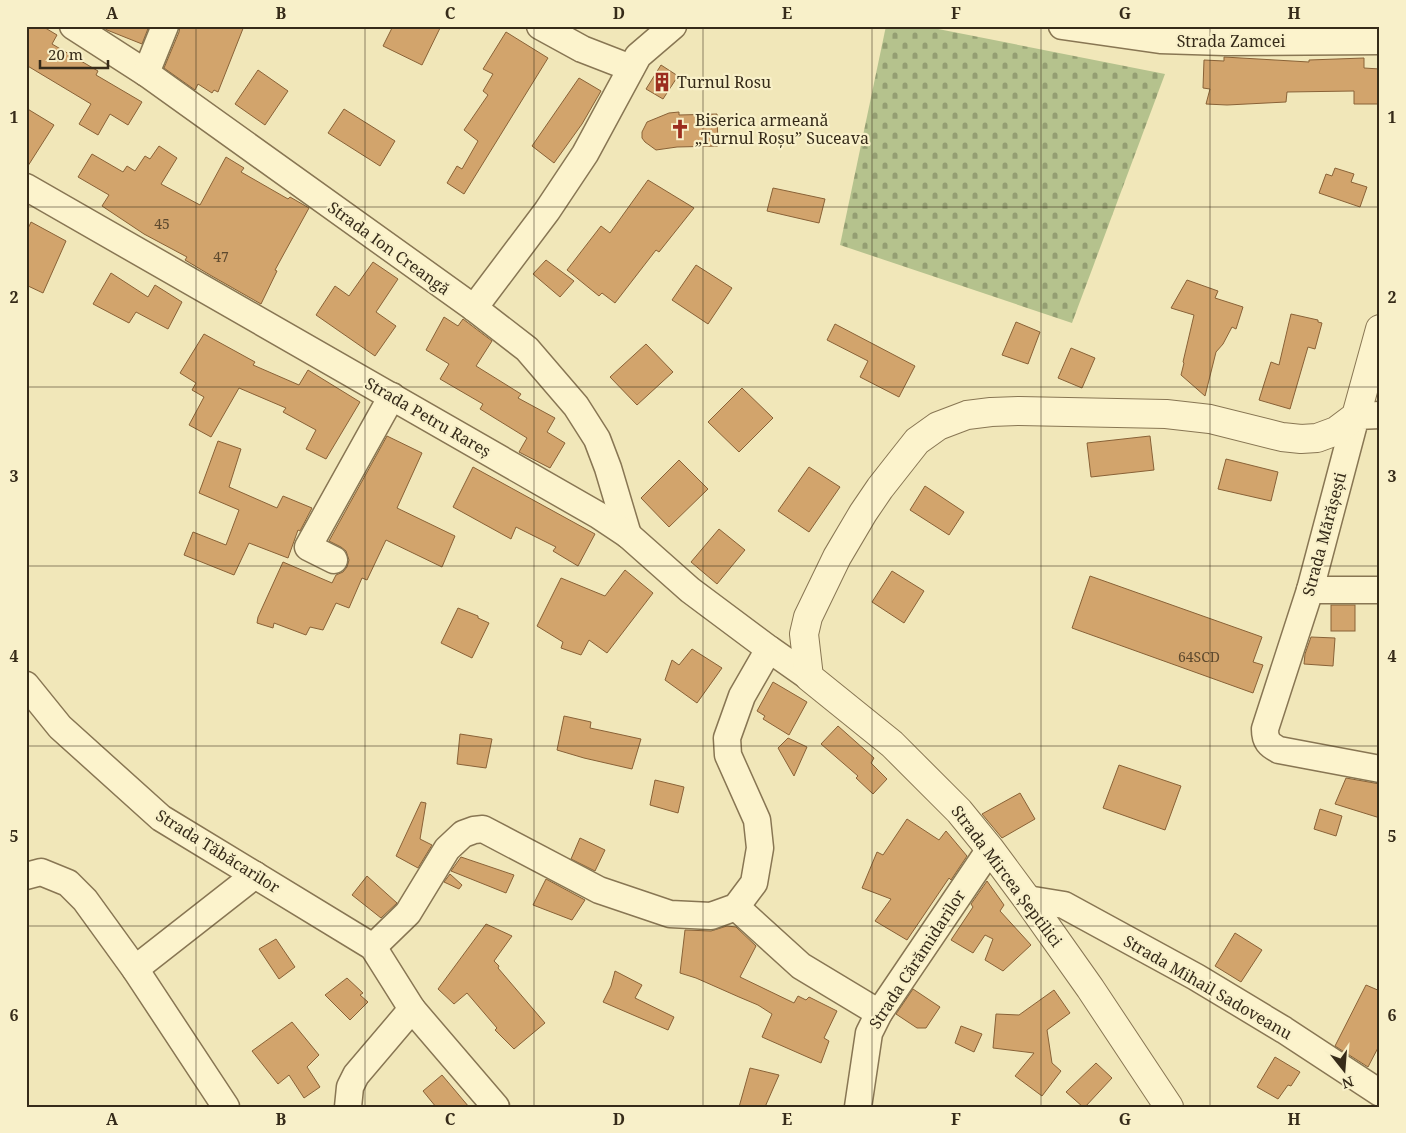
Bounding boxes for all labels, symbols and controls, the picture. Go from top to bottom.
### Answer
text: A [106,2,119,24]
text: B [276,2,287,24]
text: C [445,2,456,24]
text: D [613,2,625,24]
text: E [782,2,792,24]
text: F [951,2,961,24]
text: G [1119,2,1131,24]
text: H [1287,2,1301,24]
street label: Strada Zamcei [1177,30,1285,52]
scale bar [40,38,108,70]
text: 20 m [48,44,83,64]
building icon: Turnul Rosu [651,71,673,93]
place label: Turnul Rosu [677,71,771,93]
text: 1 [9,106,19,128]
text: 1 [1387,106,1397,128]
place label: Biserica armeană „Turnul Roșu” Suceava [695,109,869,149]
church icon: Biserica armeană „Turnul Roșu” Suceava [669,118,691,140]
street label: Strada Ion Creangă [323,196,455,300]
house number: 45 [154,214,170,233]
house number: 47 [213,247,229,266]
text: 2 [9,286,19,308]
text: 2 [1387,286,1397,308]
street label: Strada Petru Rareș [361,372,495,462]
text: 3 [9,465,19,487]
text: 3 [1387,465,1397,487]
street label: Strada Mărășești [1297,470,1351,598]
text: 4 [9,645,19,667]
text: 4 [1387,645,1397,667]
house number: 64SCD [1178,647,1220,666]
street label: Strada Mircea Șeptilici [947,801,1067,951]
street label: Strada Tăbăcarilor [152,804,284,898]
text: 5 [9,825,19,847]
text: 5 [1387,825,1397,847]
street label: Strada Cărămidarilor [864,885,971,1033]
street label: Strada Mihail Sadoveanu [1120,930,1296,1044]
text: 6 [9,1004,19,1026]
text: 6 [1387,1004,1397,1026]
north arrow [1318,1046,1368,1096]
text: N [1340,1072,1356,1094]
text: A [106,1108,119,1130]
text: B [276,1108,287,1130]
text: C [445,1108,456,1130]
text: D [613,1108,625,1130]
text: E [782,1108,792,1130]
text: F [951,1108,961,1130]
text: G [1119,1108,1131,1130]
text: H [1287,1108,1301,1130]

